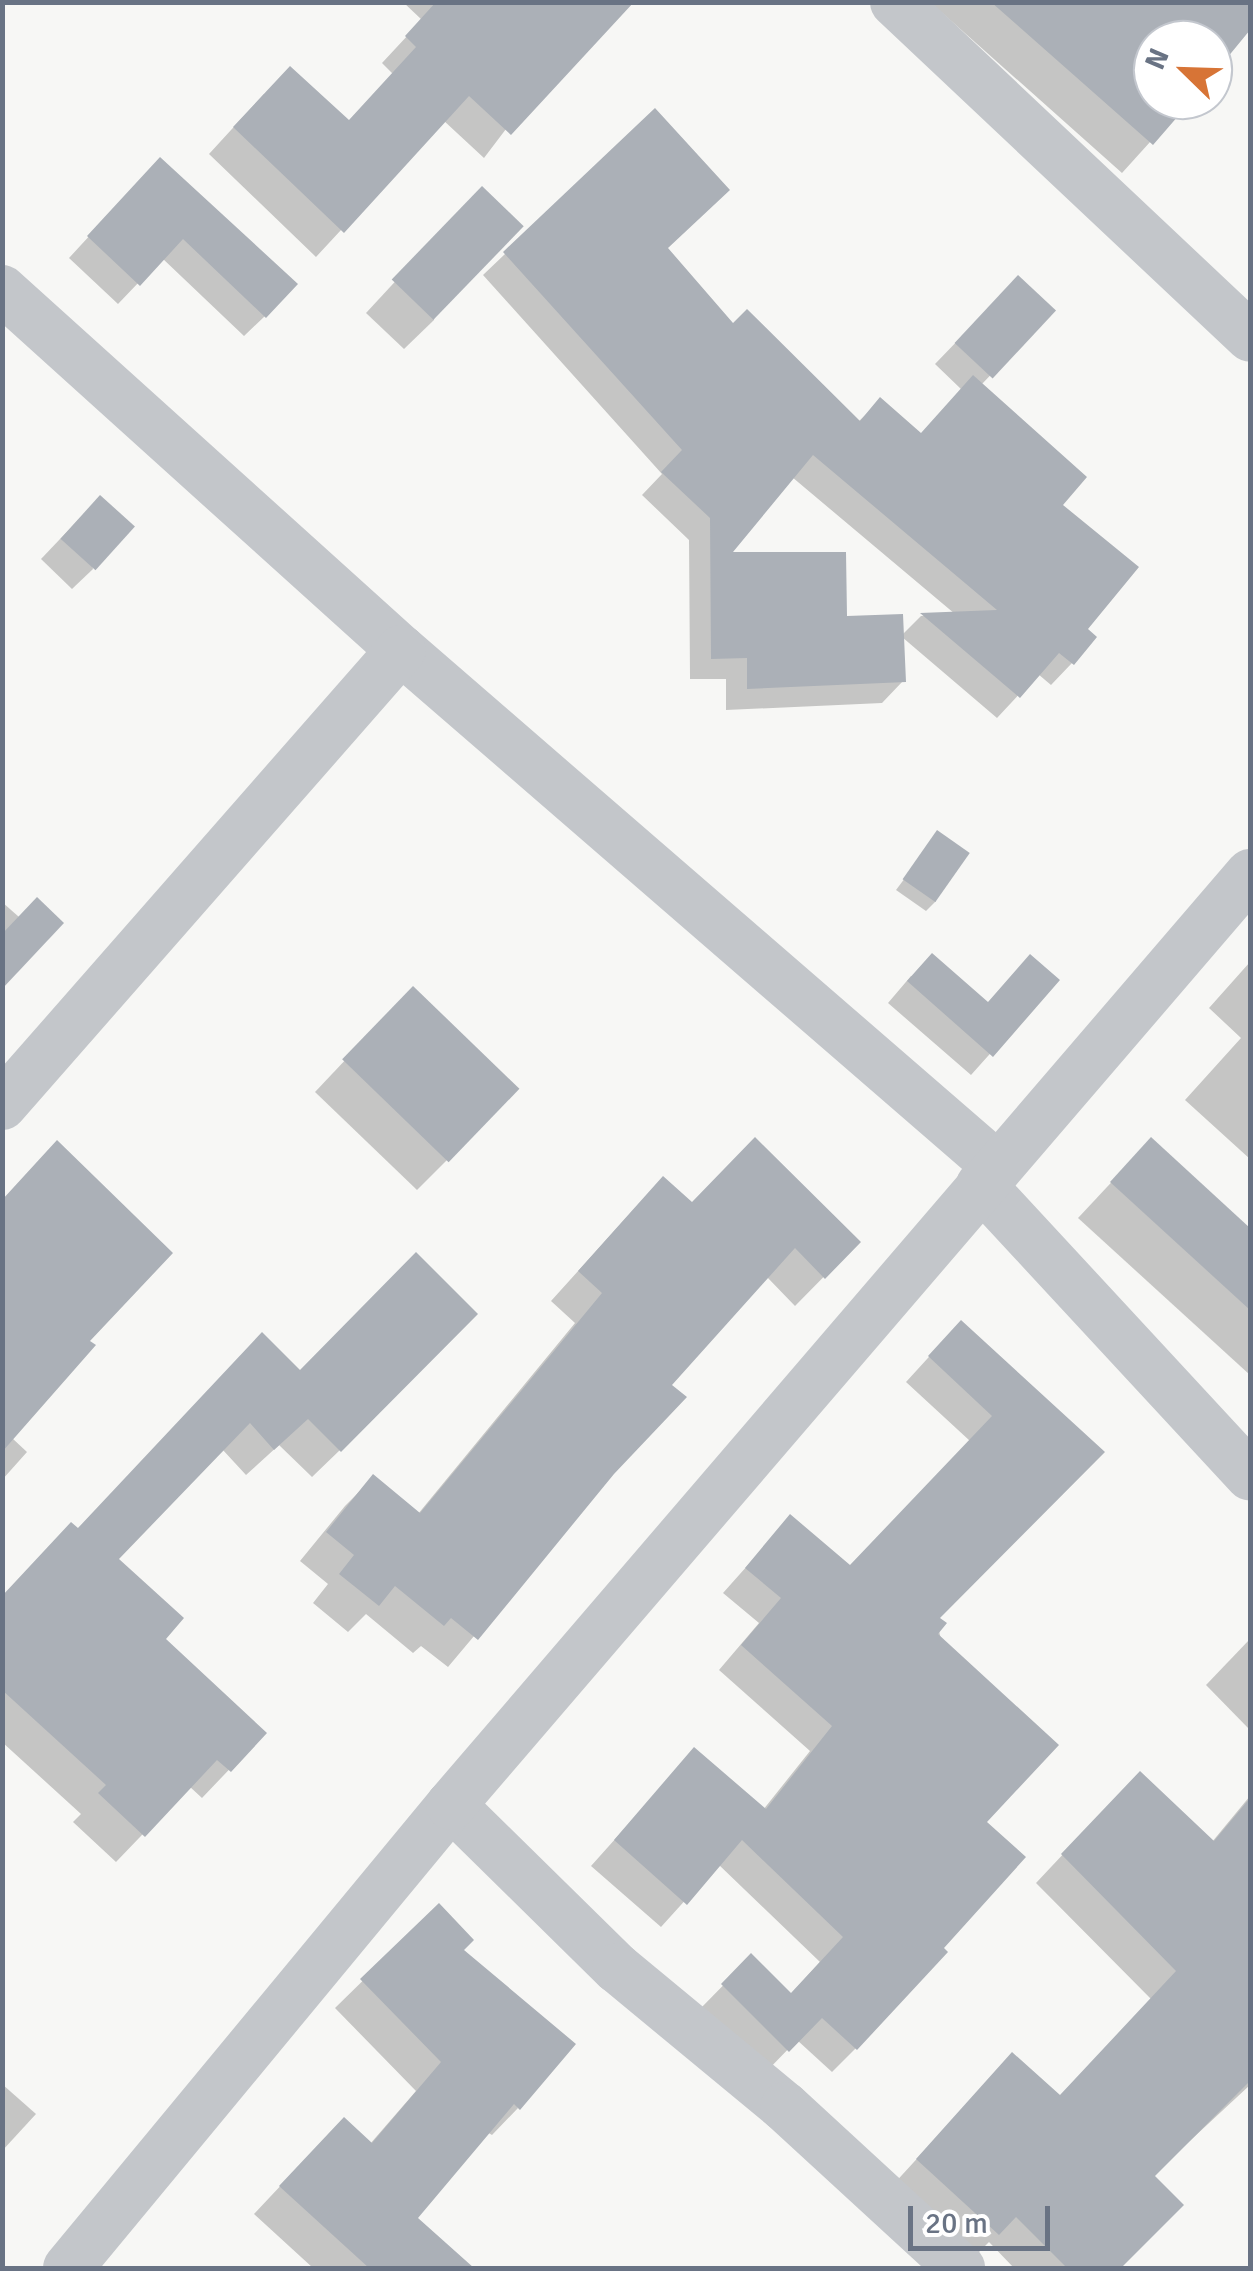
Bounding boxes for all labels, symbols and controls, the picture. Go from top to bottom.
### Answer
north arrow [1133,20,1233,120]
text: N [1138,43,1177,75]
scale bar [913,2186,1056,2248]
text: 20 m [925,2205,988,2242]

